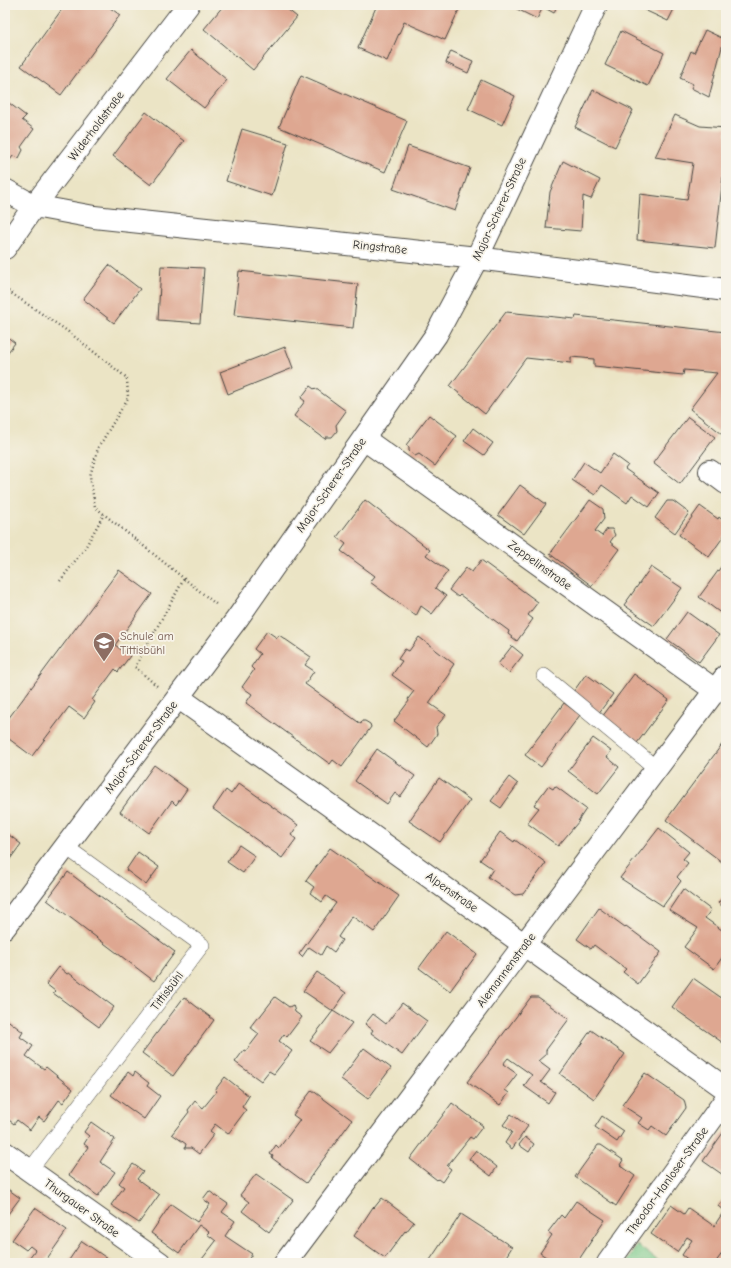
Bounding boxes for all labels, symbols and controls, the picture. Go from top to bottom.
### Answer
street label: Widerholdstraße [65,88,127,164]
street label: Major-Scherer-Straße [469,155,529,263]
street label: Ringstraße [352,237,408,257]
street label: Major-Scherer-Straße [293,435,369,535]
street label: Zeppelinstraße [505,537,575,593]
place label: Schule am Tittisbühl [120,629,174,657]
school or university icon: Schule am Tittisbühl [91,630,117,663]
street label: Major-Scherer-Straße [102,698,180,796]
street label: Alpenstraße [423,869,481,915]
street label: Alemannenstraße [474,930,538,1010]
street label: Tittisbühl [148,969,186,1013]
street label: Theodor-Hanloser-Straße [623,1124,711,1238]
street label: Thurgauer Straße [42,1176,122,1240]

